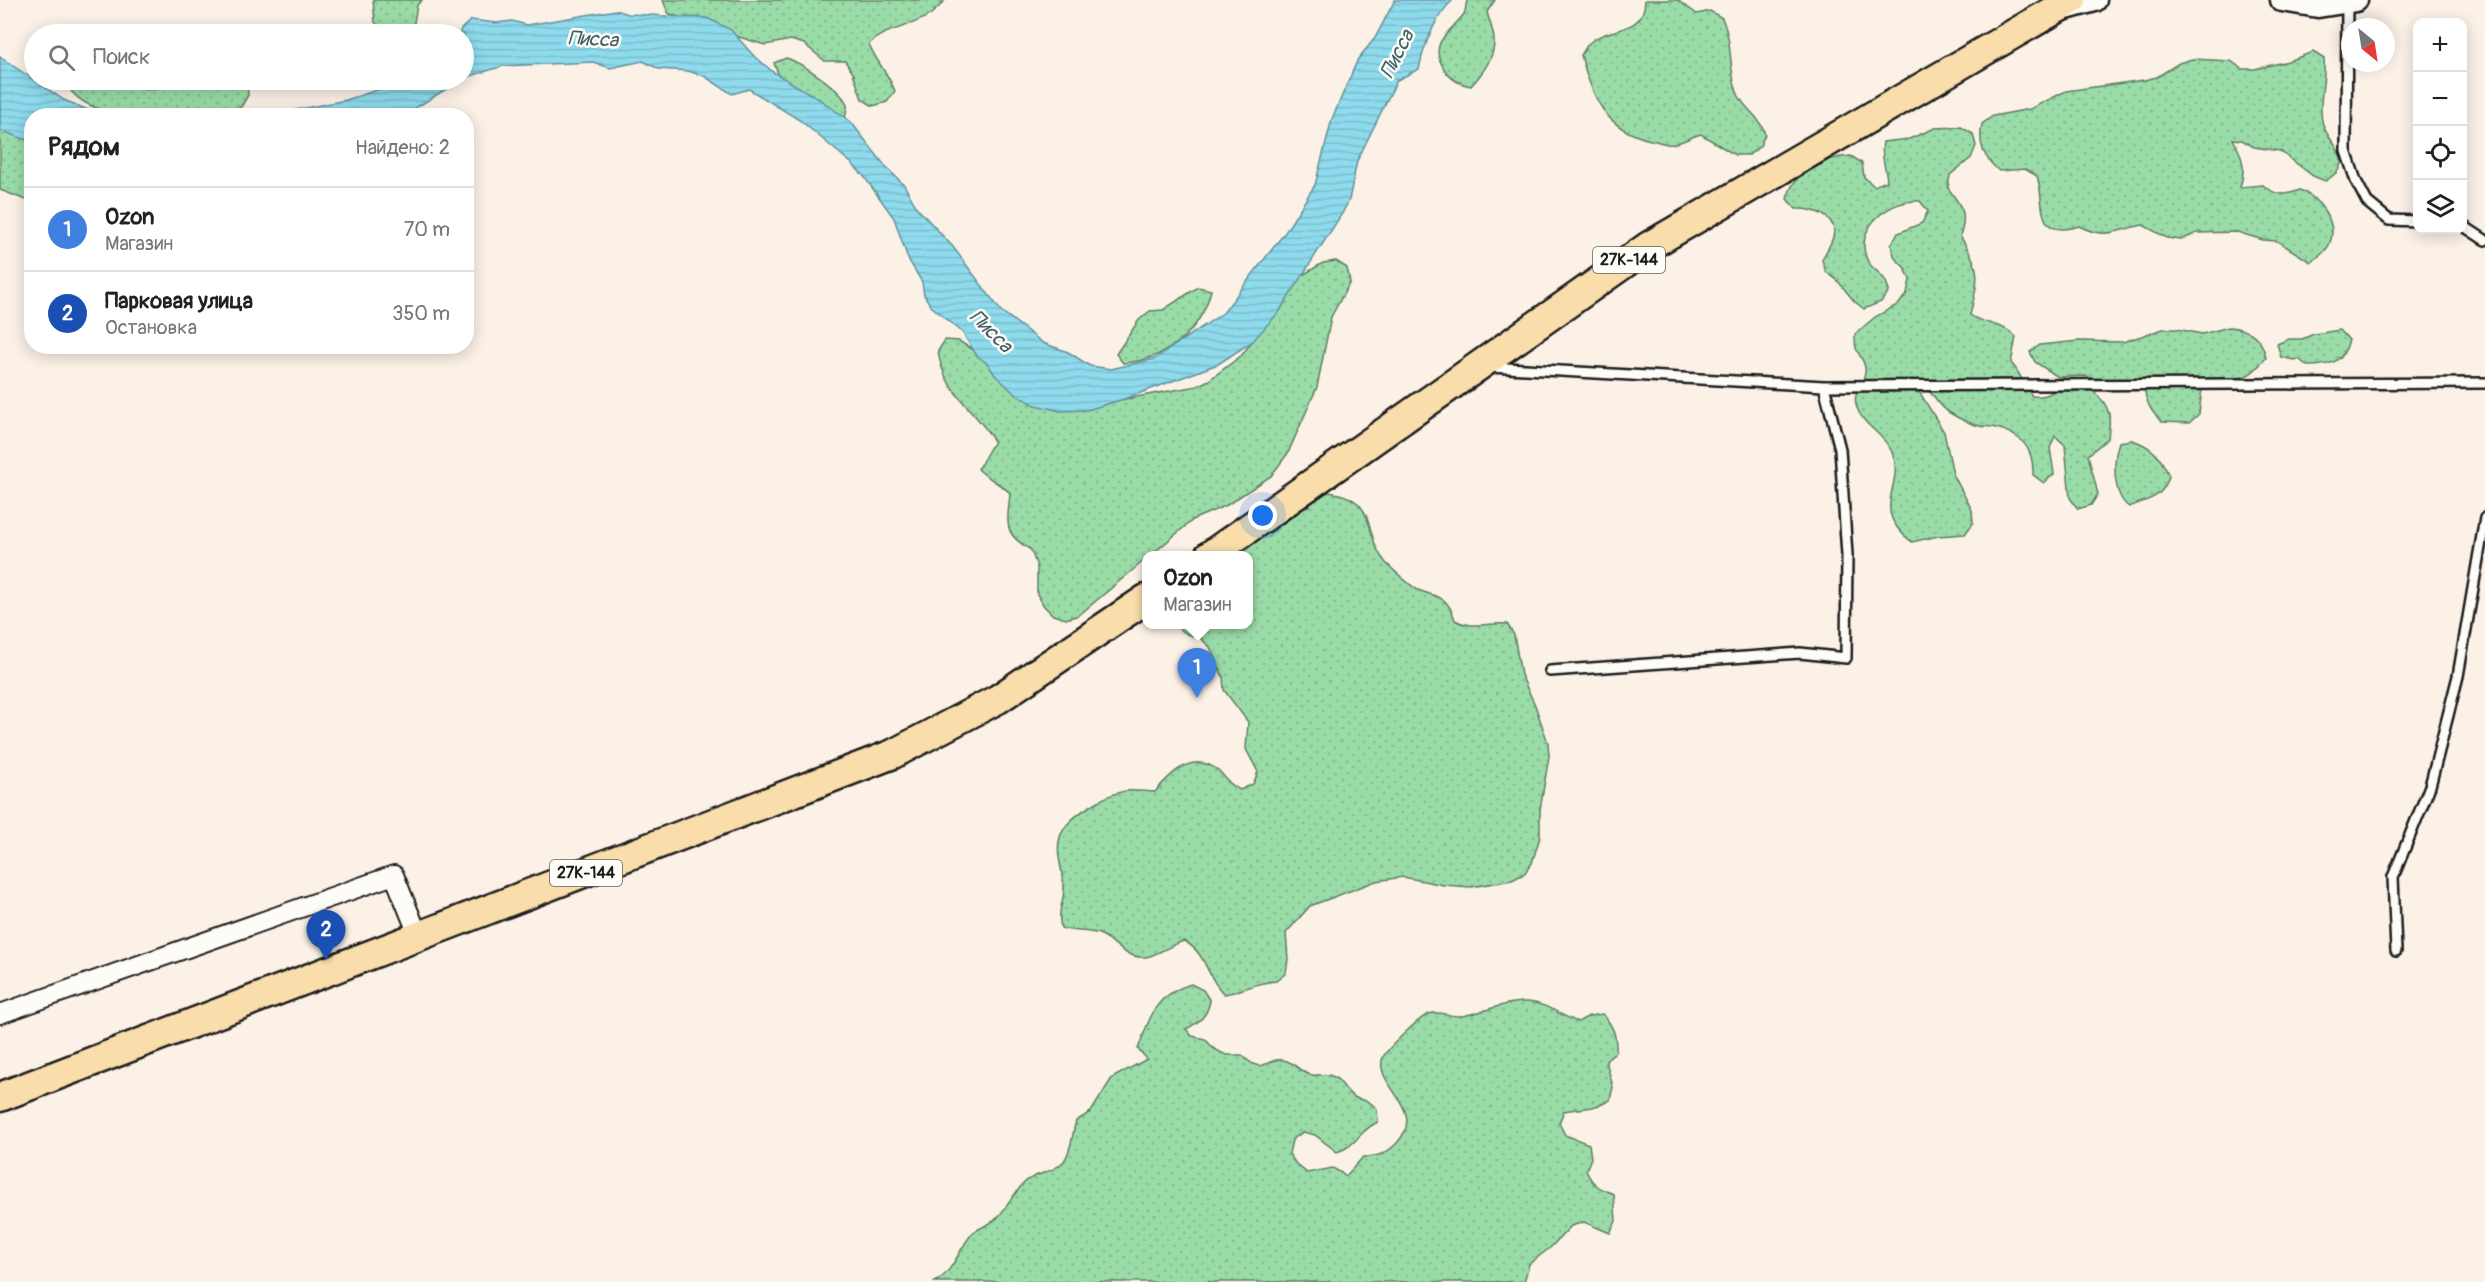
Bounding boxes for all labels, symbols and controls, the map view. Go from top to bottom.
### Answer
north arrow [2341,18,2395,72]
map controls [2413,18,2467,234]
button: + [2413,18,2467,72]
search box [24,24,474,90]
water label: Писса [1374,24,1420,82]
water label: Писса [567,25,621,53]
icon: search [45,41,78,74]
text: Поиск [93,43,150,71]
button: − [2413,72,2467,126]
button: locate [2413,126,2467,180]
text: Рядом [48,131,120,163]
text: Найдено: 2 [355,135,450,160]
button: layers [2413,180,2467,234]
text: Ozon [105,203,154,231]
text: 1 [64,217,71,242]
text: 70 m [404,217,450,242]
text: Магазин [105,231,173,256]
road number: 27К-144 [1593,247,1665,273]
text: Парковая улица [105,287,253,315]
text: 2 [62,301,73,326]
text: 350 m [392,301,450,326]
water label: Писса [964,304,1019,359]
text: Остановка [105,315,197,340]
your location [1248,501,1277,530]
popup [1142,551,1253,629]
text: Ozon [1163,564,1213,592]
text: Магазин [1163,592,1232,617]
pin: 1 [1178,648,1216,698]
road number: 27К-144 [550,860,622,886]
pin: 2 [306,910,346,960]

